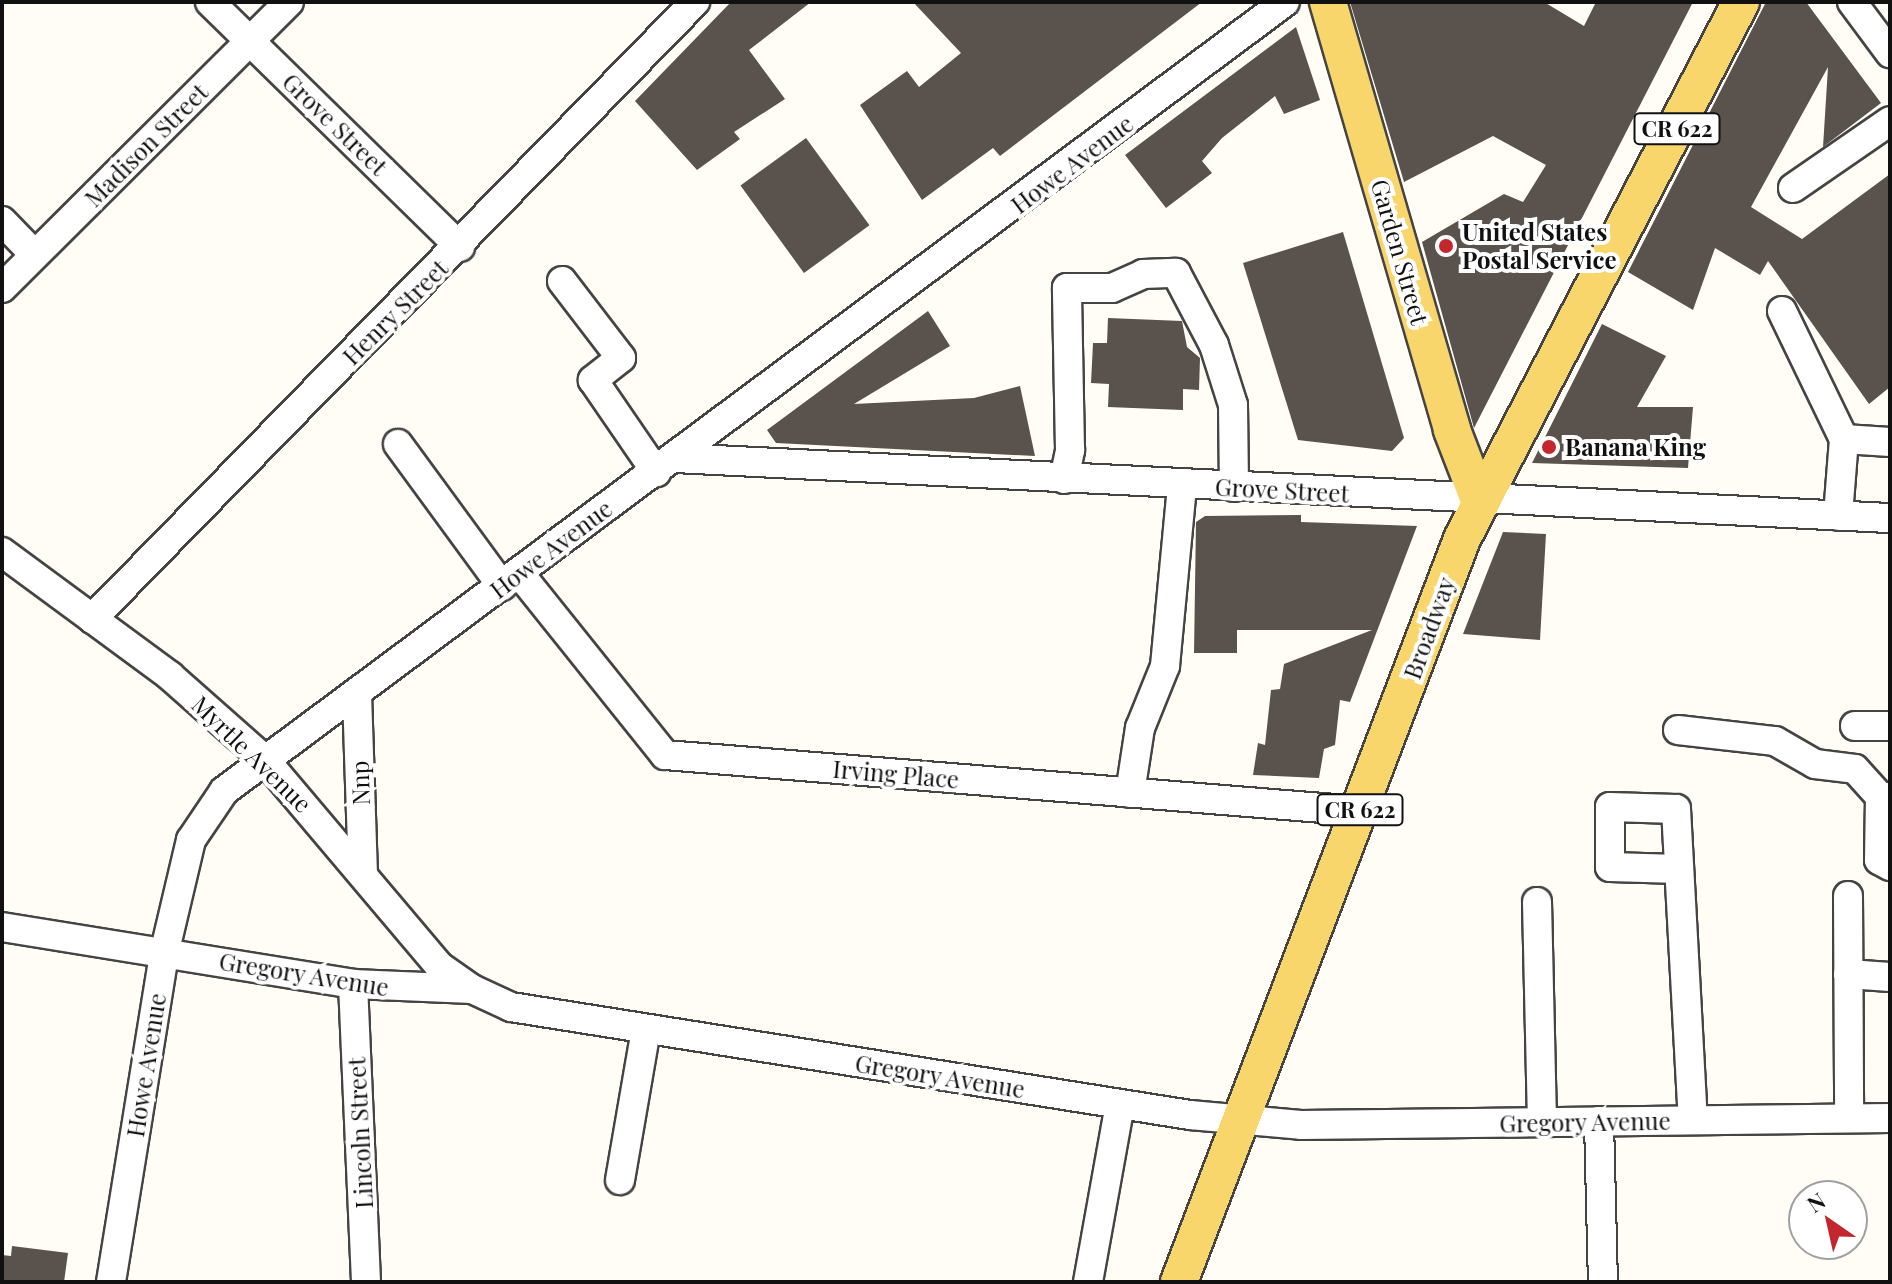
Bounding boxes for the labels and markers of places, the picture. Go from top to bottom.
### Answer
place label: United States Postal Service [1462,218,1617,274]
marker: United States Postal Service [1437,237,1455,255]
place label: Banana King [1565,433,1706,461]
marker: Banana King [1540,438,1558,456]

